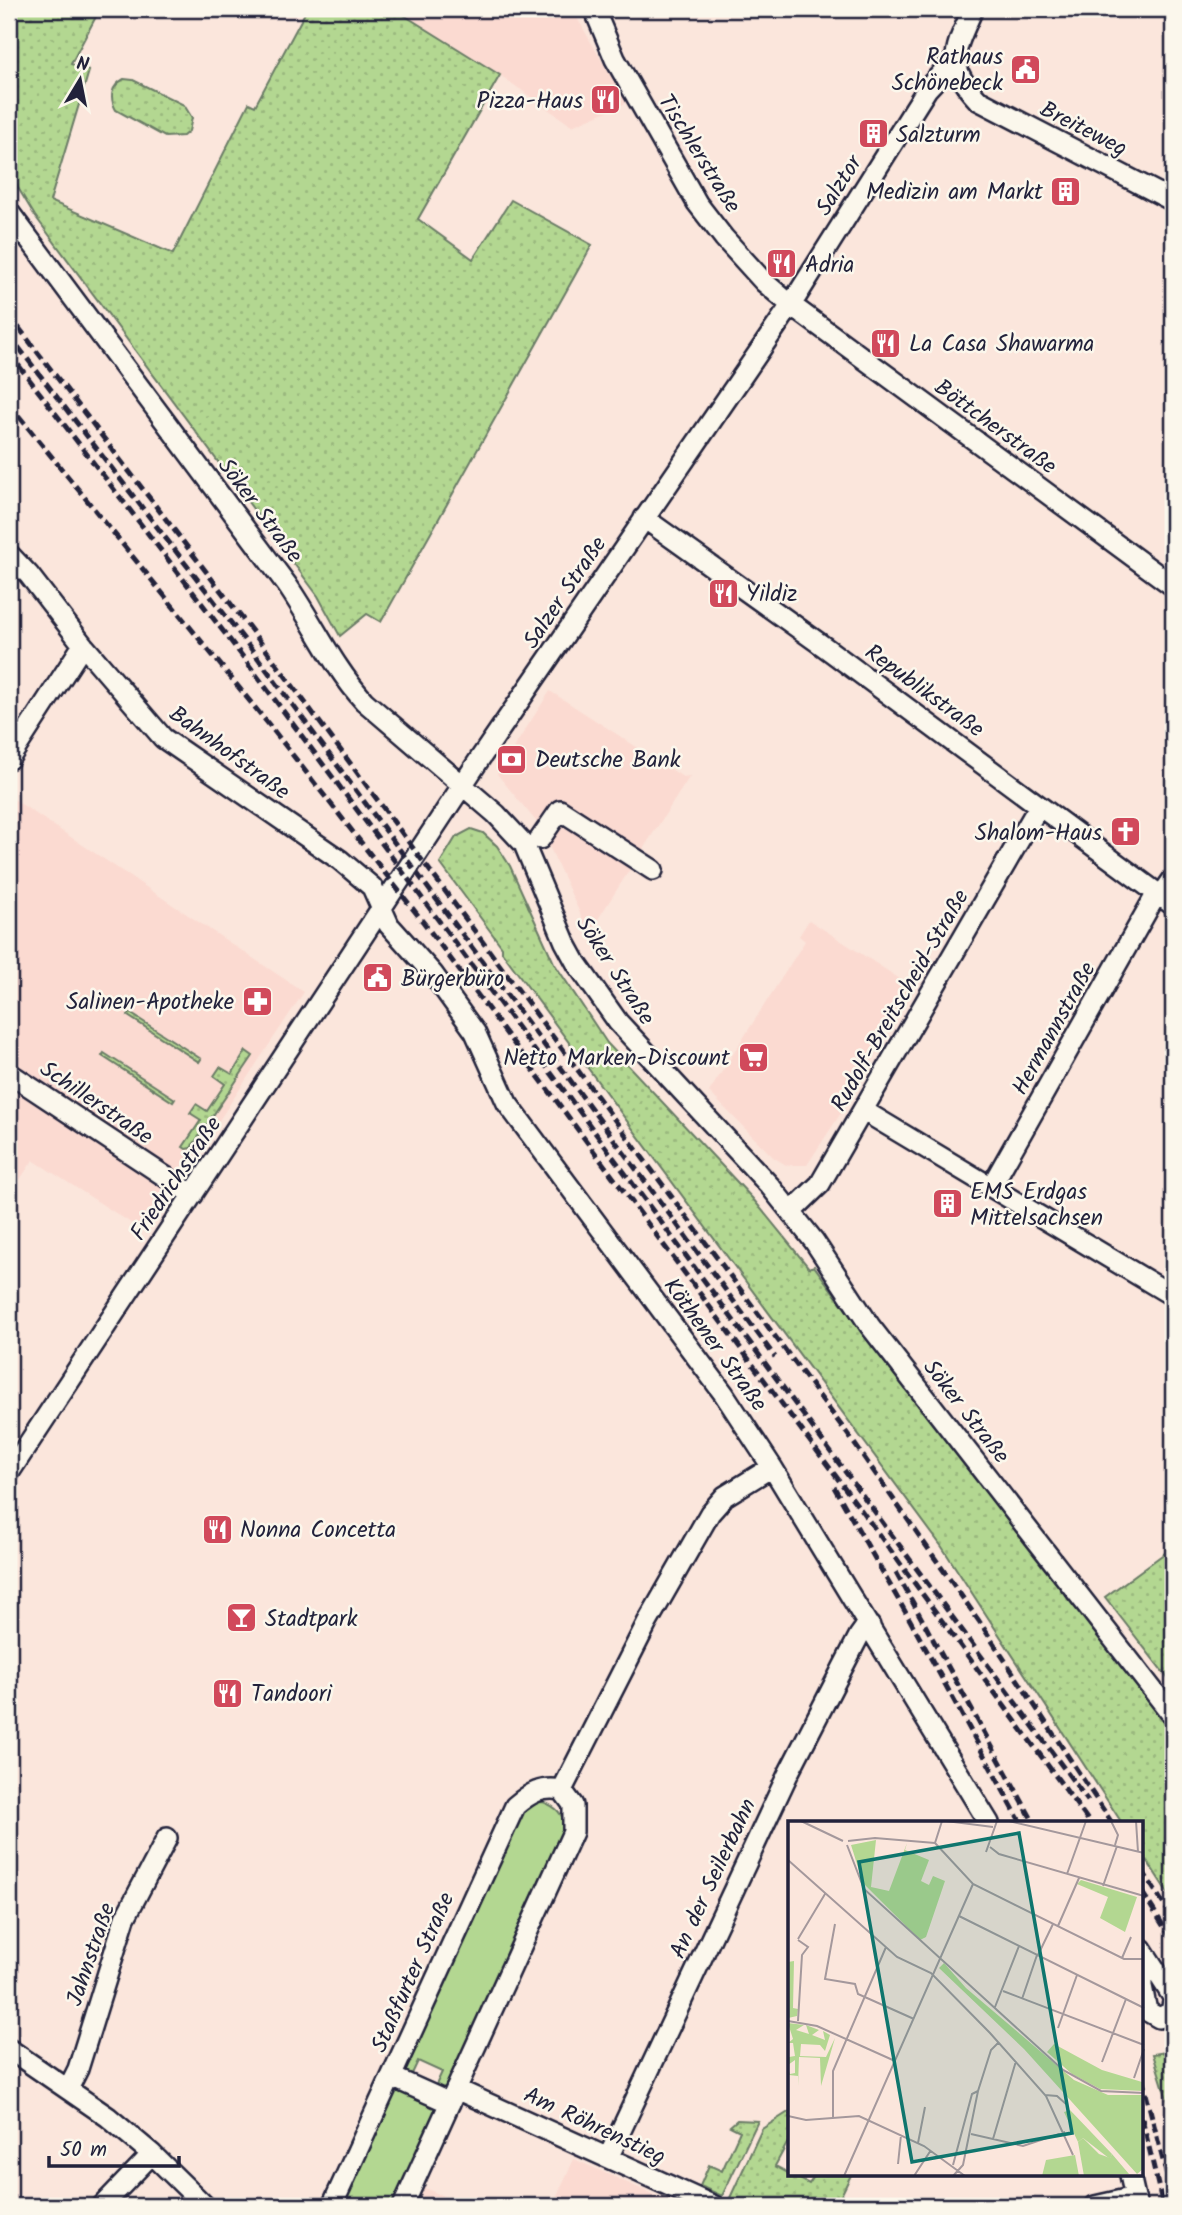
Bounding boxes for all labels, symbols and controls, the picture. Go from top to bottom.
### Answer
place label: Rathaus Schönebeck [892,40,1003,102]
north arrow [46,46,116,116]
text: N [74,49,91,81]
public building icon: Rathaus Schönebeck [1009,52,1043,86]
restaurant icon: Pizza-Haus [589,83,623,117]
place label: Pizza-Haus [476,84,583,120]
street label: Tischlerstraße [647,87,749,221]
street label: Breiteweg [1033,92,1133,167]
building icon: Salzturm [856,117,890,151]
place label: Salzturm [896,118,981,154]
street label: Salztor [807,147,873,223]
building icon: Medizin am Markt [1049,174,1083,208]
place label: Medizin am Markt [866,175,1044,211]
restaurant icon: Adria [765,247,799,281]
place label: Adria [805,248,854,284]
restaurant icon: La Casa Shawarma [869,326,903,360]
place label: La Casa Shawarma [909,327,1094,363]
street label: Böttcherstraße [926,371,1064,485]
street label: Söker Straße [208,451,311,572]
street label: Salzer Straße [515,529,617,657]
restaurant icon: Yildiz [706,576,740,610]
place label: Yildiz [746,577,797,613]
street label: Republikstraße [856,636,991,748]
street label: Bahnhofstraße [161,697,297,810]
bank icon: Deutsche Bank [495,742,529,776]
place label: Deutsche Bank [535,743,681,779]
church icon: Shalom-Haus [1108,815,1142,849]
place label: Shalom-Haus [975,816,1102,852]
street label: Rudolf-Breitscheid-Straße [822,883,979,1119]
street label: Söker Straße [565,909,663,1033]
street label: Hermannstraße [1003,956,1106,1102]
public building icon: Bürgerbüro [361,961,395,995]
place label: Bürgerbüro [401,962,504,998]
pharmacy icon: Salinen-Apotheke [240,984,274,1018]
place label: Salinen-Apotheke [66,985,234,1021]
supermarket icon: Netto Marken-Discount [736,1040,770,1074]
place label: Netto Marken-Discount [503,1041,731,1077]
street label: Schillerstraße [32,1052,160,1155]
street label: Friedrichstraße [122,1110,232,1249]
place label: EMS Erdgas Mittelsachsen [970,1175,1103,1237]
building icon: EMS Erdgas Mittelsachsen [930,1187,964,1221]
street label: Köthener Straße [653,1271,775,1420]
street label: Söker Straße [913,1352,1018,1472]
restaurant icon: Nonna Concetta [200,1512,234,1546]
place label: Nonna Concetta [240,1513,396,1549]
bar icon: Stadtpark [225,1601,259,1635]
place label: Stadtpark [265,1602,358,1638]
restaurant icon: Tandoori [211,1676,245,1710]
place label: Tandoori [251,1677,333,1713]
street label: An der Seilerbahn [661,1793,767,1965]
inset map [788,1821,1144,2176]
street label: Staßfurter Straße [362,1887,465,2059]
street label: Jahnstraße [57,1898,126,2011]
street label: Am Röhrenstieg [517,2078,671,2176]
scale bar [49,2124,178,2168]
text: 50 m [60,2134,107,2167]

